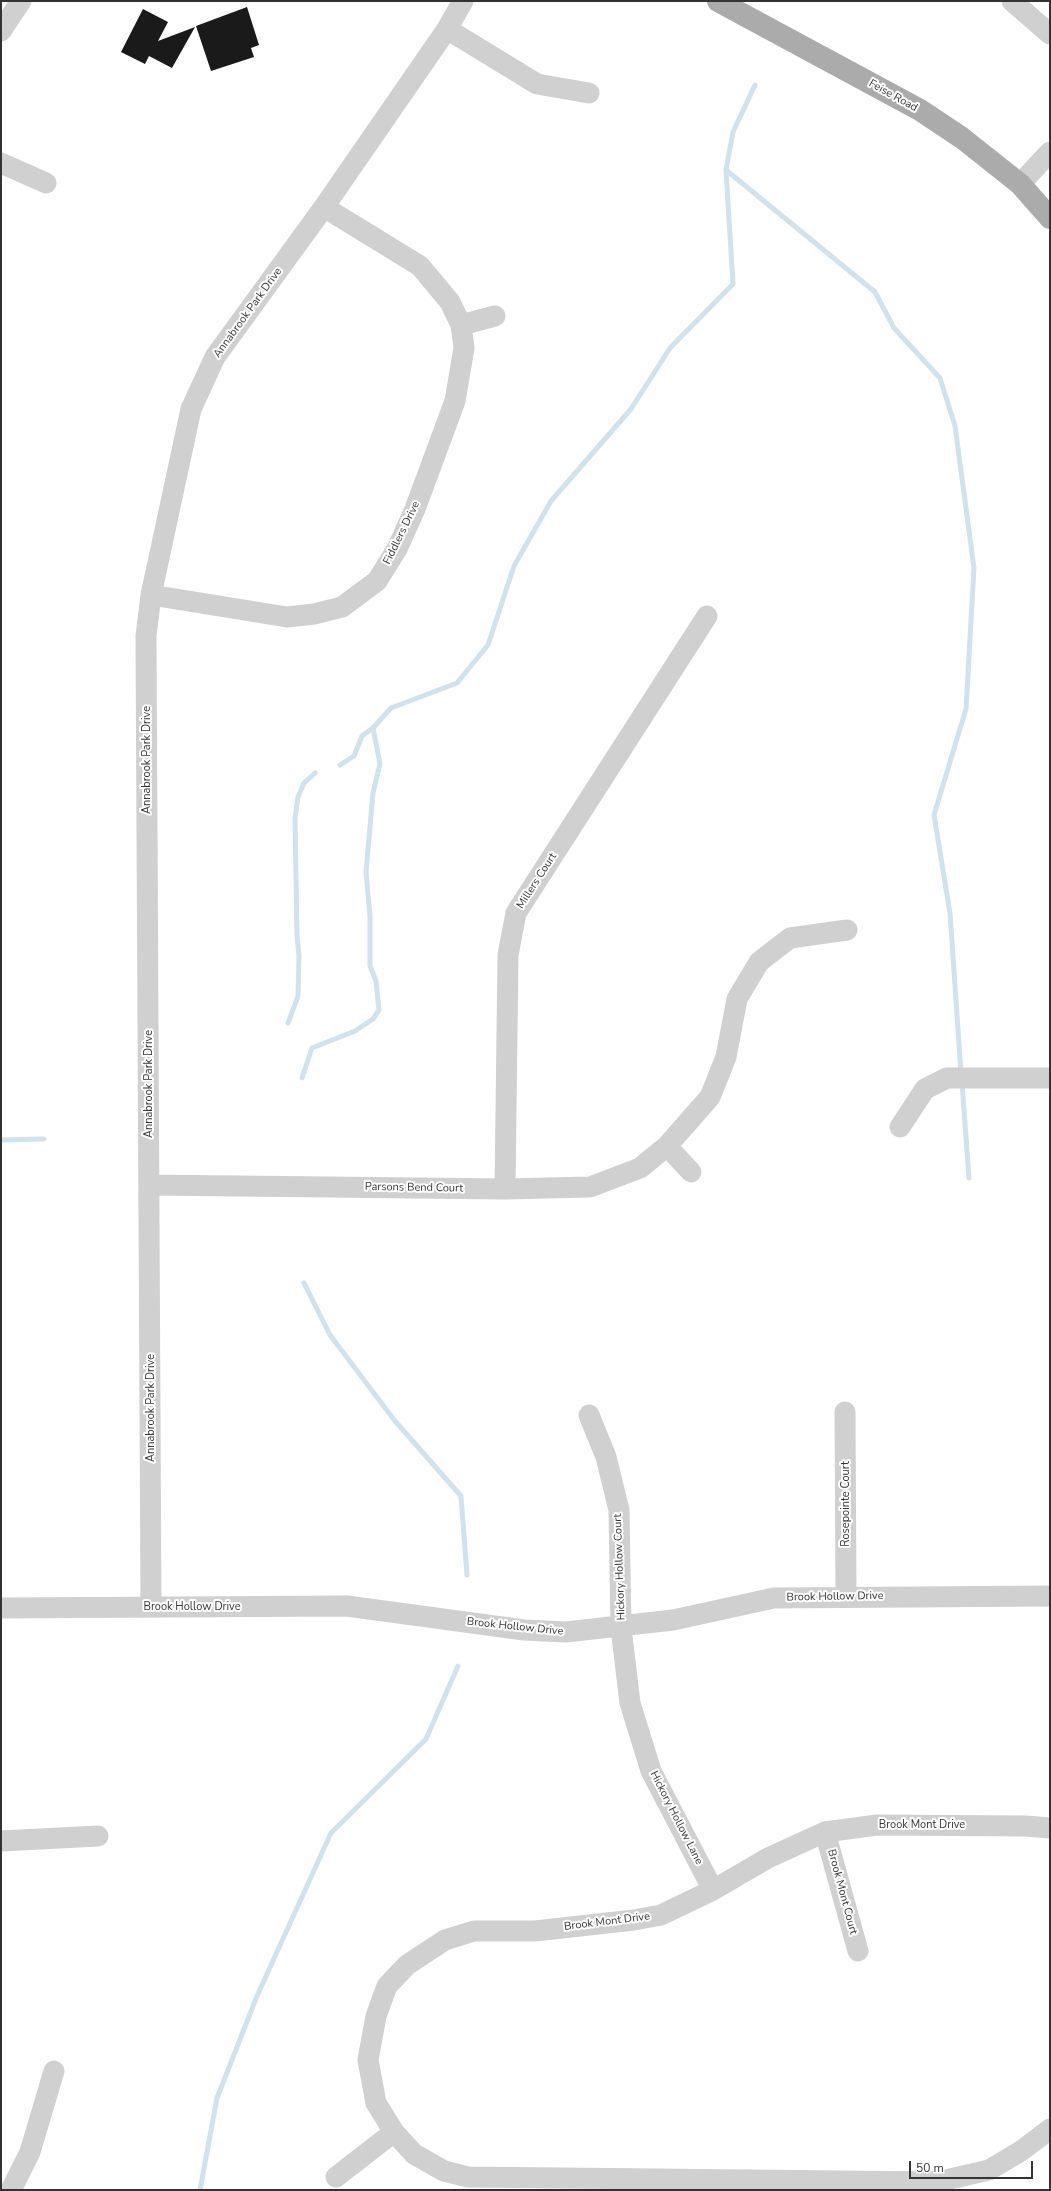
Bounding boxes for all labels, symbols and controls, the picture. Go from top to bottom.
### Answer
street label: Feise Road [866,77,920,115]
street label: Annabrook Park Drive [211,265,285,361]
street label: Fiddlers Drive [381,499,423,567]
street label: Annabrook Park Drive [140,706,154,814]
street label: Millers Court [514,851,560,911]
street label: Annabrook Park Drive [142,1030,156,1138]
street label: Parsons Bend Court [365,1181,463,1195]
street label: Annabrook Park Drive [144,1354,158,1462]
street label: Rosepointe Court [839,1461,853,1547]
street label: Hickory Hollow Court [612,1513,628,1621]
street label: Brook Hollow Drive [786,1590,884,1604]
street label: Brook Hollow Drive [143,1600,241,1614]
street label: Brook Hollow Drive [466,1615,564,1639]
street label: Hickory Hollow Lane [647,1769,705,1867]
street label: Brook Mont Drive [879,1818,965,1832]
street label: Brook Mont Court [824,1848,860,1936]
street label: Brook Mont Drive [563,1910,651,1934]
scale bar [911,2153,1035,2179]
text: 50 m [916,2160,944,2176]

